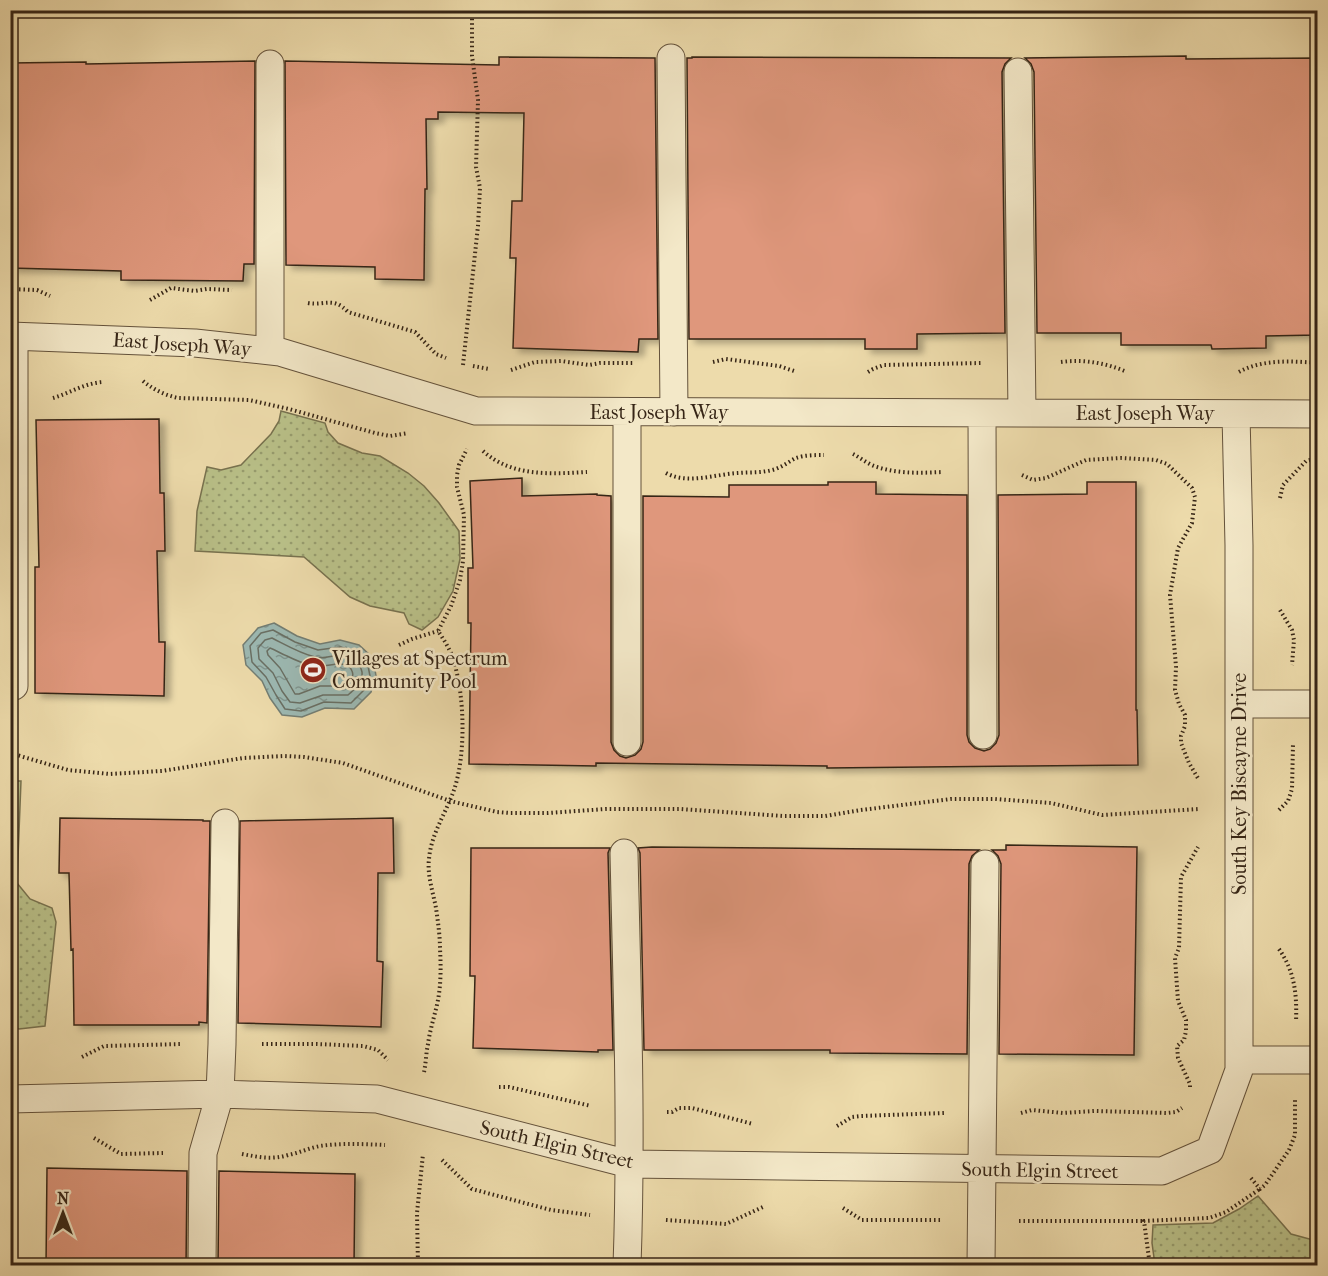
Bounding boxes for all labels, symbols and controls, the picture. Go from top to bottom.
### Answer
street label: East Joseph Way [112,328,253,361]
street label: East Joseph Way [590,401,730,424]
street label: East Joseph Way [1076,402,1216,425]
place label: Villages at Spectrum Community Pool [331,647,508,693]
sports icon: Villages at Spectrum Community Pool [298,655,328,685]
street label: South Key Biscayne Drive [1228,673,1251,895]
street label: South Elgin Street [478,1116,636,1173]
street label: South Elgin Street [961,1158,1119,1183]
north arrow [33,1183,93,1243]
text: N [57,1189,70,1208]

